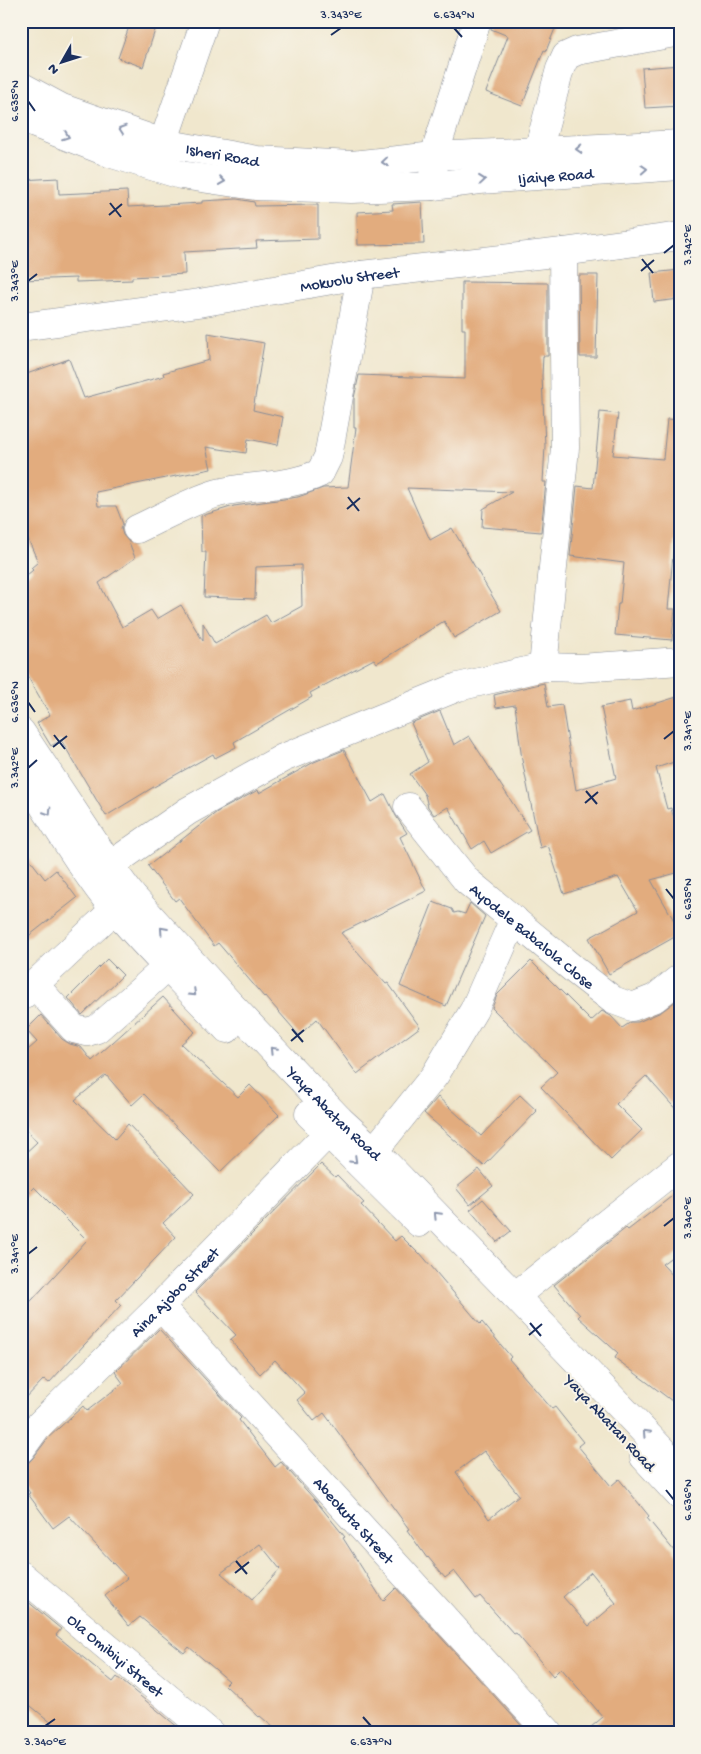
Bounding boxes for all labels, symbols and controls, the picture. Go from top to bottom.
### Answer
text: 3.343°E [319,9,362,23]
text: 6.634°N [433,9,475,23]
north arrow [38,38,88,88]
text: N [44,60,63,78]
text: 6.635°N [9,80,23,122]
one-way arrow [118,125,127,135]
one-way arrow [61,130,70,141]
street label: Isheri Road [184,141,262,173]
one-way arrow [574,143,582,154]
one-way arrow [381,156,389,167]
one-way arrow [640,163,648,174]
street label: Ijaiye Road [517,166,596,190]
one-way arrow [218,175,226,185]
one-way arrow [478,175,486,186]
text: 3.342°E [682,224,696,266]
text: 3.343°E [9,260,23,303]
street label: Mokuolu Street [299,265,402,298]
text: 6.636°N [9,681,23,723]
text: 3.341°E [682,711,696,752]
text: 3.342°E [9,747,23,789]
one-way arrow [42,806,51,816]
text: 6.635°N [682,878,696,920]
street label: Ayodele Babalola Close [464,881,598,995]
one-way arrow [160,927,169,936]
one-way arrow [187,988,196,997]
one-way arrow [270,1047,279,1056]
street label: Yaya Abatan Road [280,1063,385,1167]
one-way arrow [349,1154,358,1163]
text: 3.340°E [682,1197,696,1240]
one-way arrow [433,1212,442,1221]
text: 3.341°E [9,1234,23,1275]
street label: Aina Ajobo Street [128,1244,226,1343]
street label: Yaya Abatan Road [557,1371,659,1478]
one-way arrow [643,1430,652,1439]
street label: Abeokuta Street [308,1475,397,1571]
text: 6.636°N [682,1479,696,1521]
street label: Ola Omibiyi Street [62,1611,167,1704]
text: 3.340°E [23,1736,66,1750]
text: 6.637°N [350,1736,392,1750]

